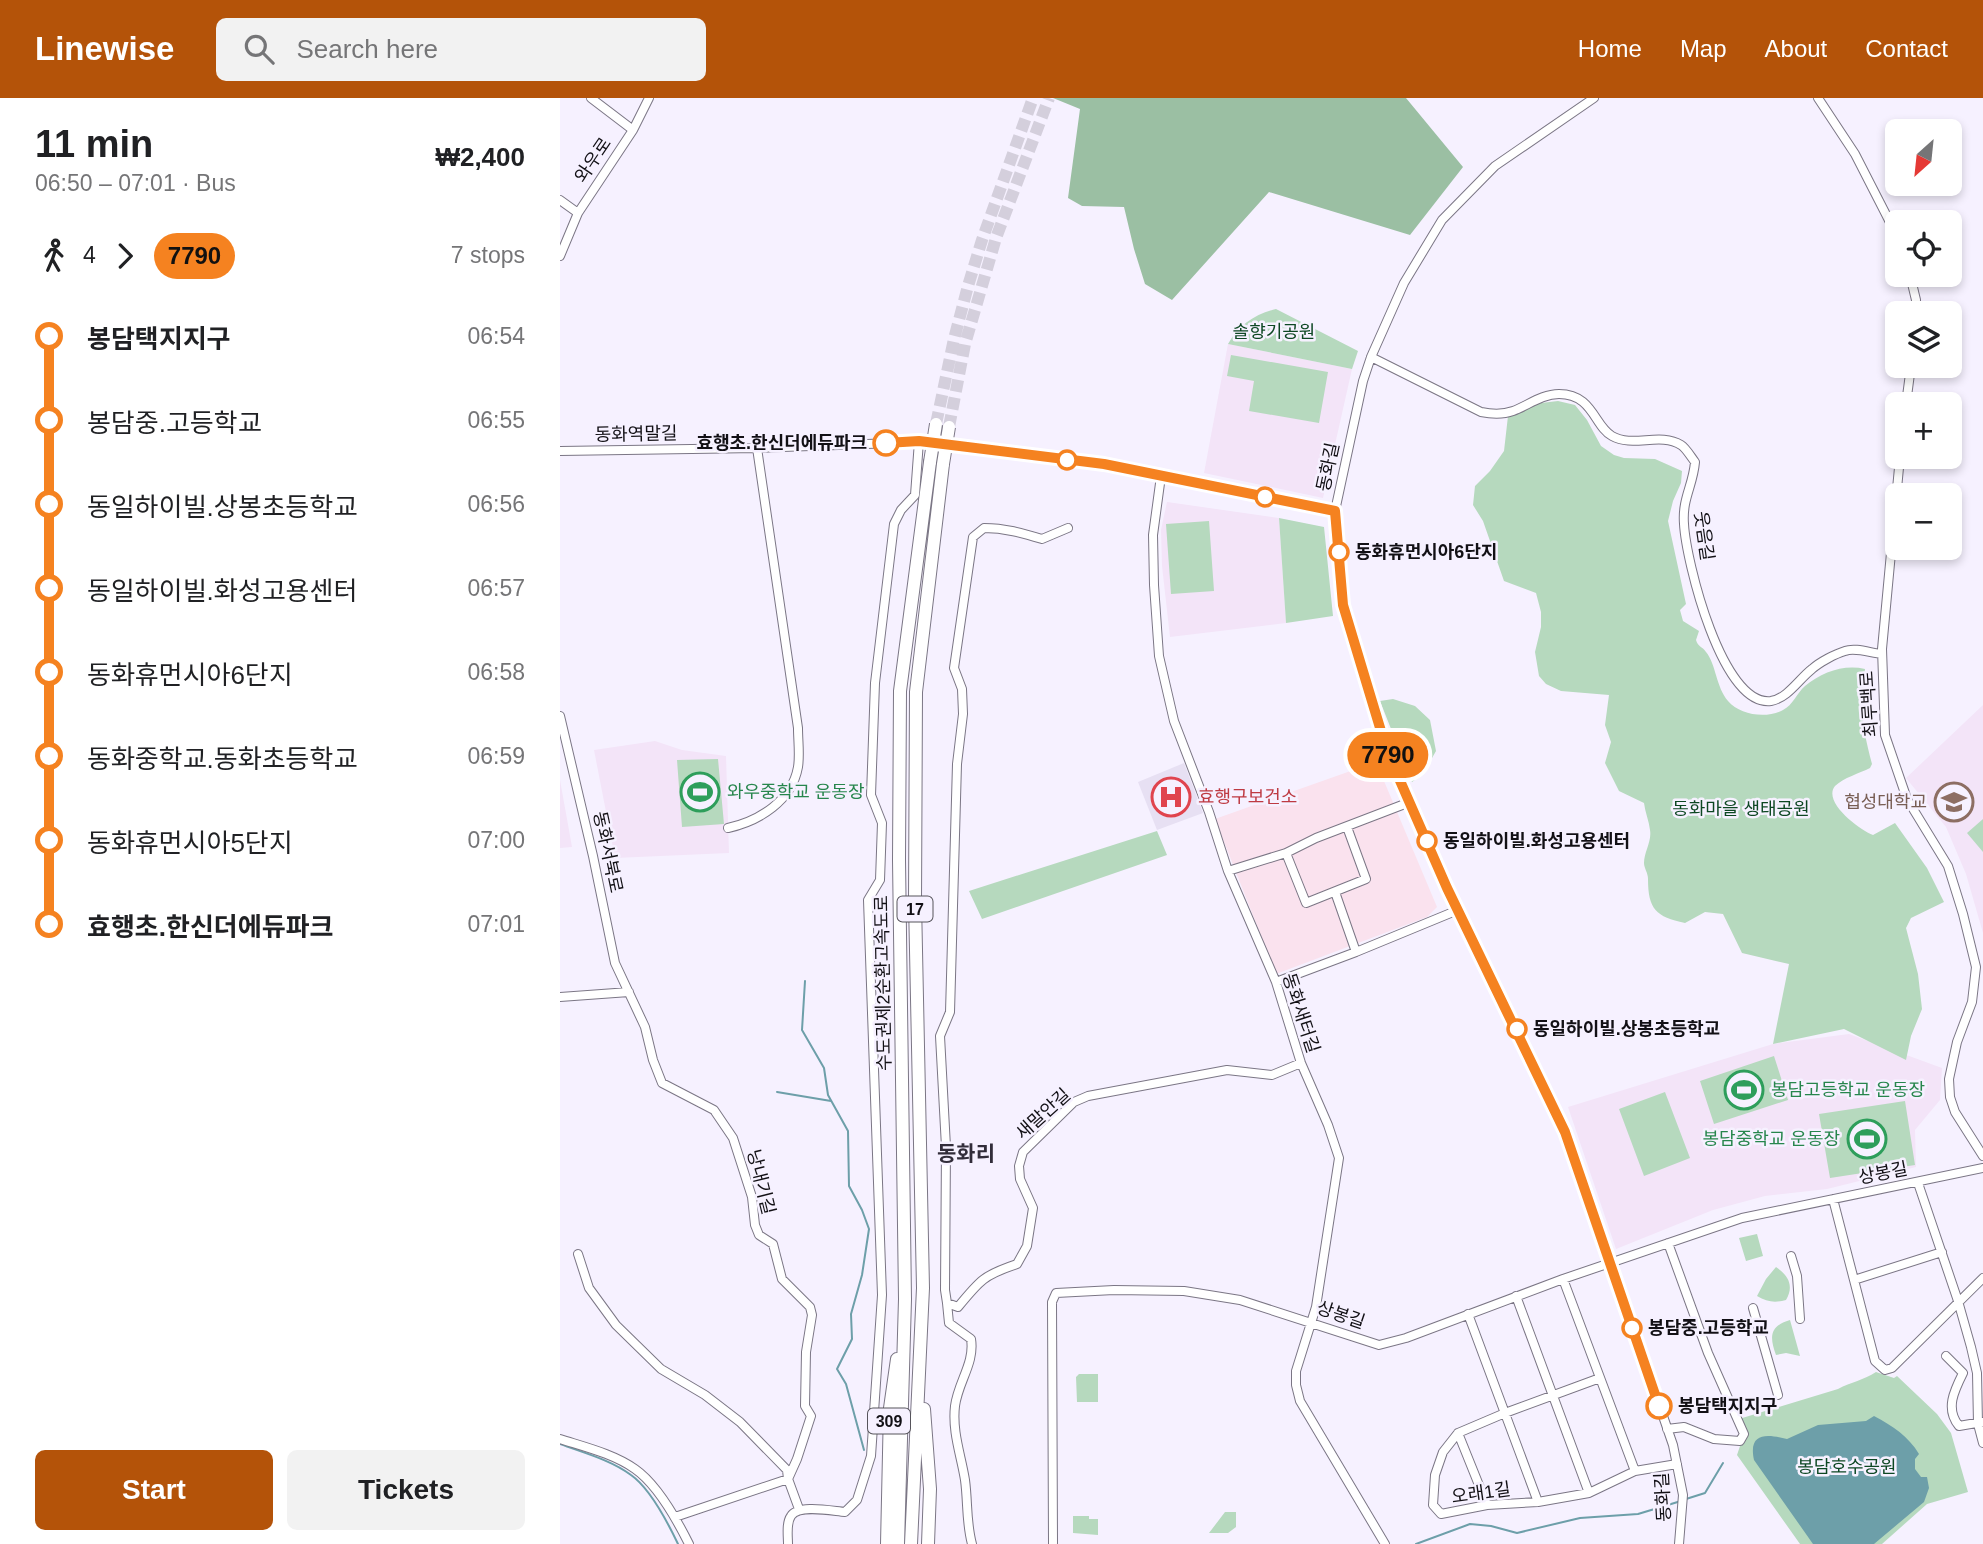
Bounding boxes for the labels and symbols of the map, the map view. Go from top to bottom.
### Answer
north arrow [1885,119,1962,196]
street label: 와우로 [571,134,615,186]
park label: 솔향기공원 [1233,322,1315,342]
street label: 동화역말길 [594,423,678,445]
marker: 효행초.한신더에듀파크 [873,430,899,456]
place label: 효행초.한신더에듀파크 [696,433,867,453]
street label: 동화길 [1313,441,1343,493]
unlabelled marker [1057,450,1077,470]
unlabelled marker [1255,487,1275,507]
street label: 웃음길 [1691,510,1717,562]
marker: 동화휴먼시아6단지 [1329,542,1349,562]
place label: 동화휴먼시아6단지 [1355,542,1498,562]
street label: 최루백로 [1857,670,1881,738]
line badge: 7790 [1339,732,1437,778]
sports icon: 와우중학교 운동장 [679,771,721,813]
hospital icon: 효행구보건소 [1150,776,1192,818]
school or university icon: 협성대학교 [1933,781,1975,823]
place label: 와우중학교 운동장 [727,782,864,802]
place label: 효행구보건소 [1198,787,1297,807]
place label: 협성대학교 [1844,792,1927,812]
park label: 동화마을 생태공원 [1672,799,1810,819]
street label: 동화서북로 [590,809,626,895]
marker: 동일하이빌.화성고용센터 [1417,831,1437,851]
place label: 동일하이빌.화성고용센터 [1443,831,1630,851]
street label: 수도권제2순환고속도로 [871,895,895,1071]
road number: 17 [898,896,932,922]
street label: 동화새터길 [1279,971,1323,1055]
marker: 동일하이빌.상봉초등학교 [1507,1019,1527,1039]
place label: 동일하이빌.상봉초등학교 [1533,1019,1720,1039]
sports icon: 봉담고등학교 운동장 [1723,1069,1765,1111]
place label: 봉담고등학교 운동장 [1771,1080,1925,1100]
street label: 새말안길 [1012,1084,1074,1144]
sports icon: 봉담중학교 운동장 [1846,1118,1888,1160]
place label: 봉담중학교 운동장 [1703,1129,1840,1149]
district label: 동화리 [937,1142,995,1165]
street label: 낭내기길 [743,1147,779,1217]
street label: 상봉길 [1857,1158,1909,1188]
street label: 상봉길 [1314,1297,1368,1333]
marker: 봉담중.고등학교 [1622,1318,1642,1338]
place label: 봉담중.고등학교 [1648,1318,1769,1338]
marker: 봉담택지지구 [1646,1393,1672,1419]
place label: 봉담택지지구 [1678,1396,1777,1416]
road number: 309 [868,1408,910,1434]
park label: 봉담호수공원 [1797,1457,1897,1477]
street label: 동화길 [1652,1472,1674,1522]
street label: 오래1길 [1450,1479,1512,1507]

